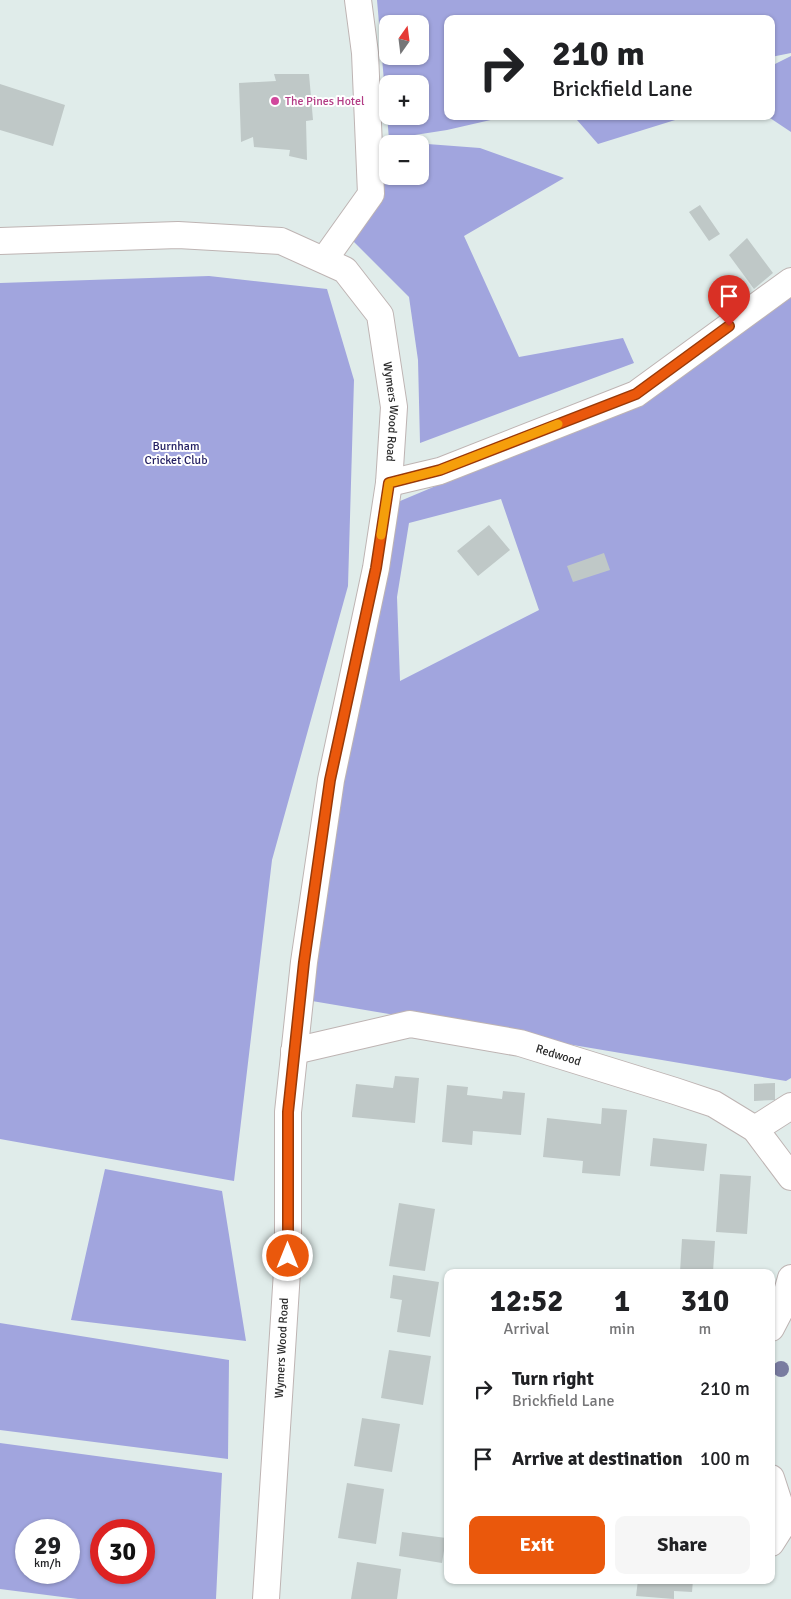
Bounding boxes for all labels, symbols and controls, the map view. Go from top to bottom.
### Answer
north arrow [379,15,429,65]
map controls [379,15,429,185]
text: 210 m [552,32,645,75]
icon: right [469,35,534,100]
button: + [379,75,429,125]
text: Brickfield Lane [552,75,693,102]
place label: The Pines Hotel [285,94,365,109]
marker: The Pines Hotel [269,95,281,107]
button: − [379,135,429,185]
pin [708,275,750,326]
icon: arrive [715,282,743,310]
street label: Wymers Wood Road [380,360,402,462]
park label: Burnham Cricket Club [145,439,207,468]
street label: Redwood [534,1041,583,1069]
position arrow [261,1229,313,1281]
text: 12:52 [490,1283,563,1320]
text: 1 [614,1283,630,1320]
text: 310 [681,1283,729,1320]
street label: Wymers Wood Road [272,1297,292,1399]
text: Arrival [503,1319,550,1339]
text: min [609,1319,635,1339]
text: m [699,1319,711,1339]
text: Turn right [512,1367,594,1391]
icon: right [469,1375,497,1403]
text: 210 m [700,1377,750,1401]
text: Brickfield Lane [512,1391,614,1411]
icon: arrive [469,1445,497,1473]
text: Arrive at destination [512,1447,683,1471]
text: 100 m [700,1447,750,1471]
button: Exit [469,1516,605,1574]
button: Share [615,1516,750,1574]
speed limit sign: 30 [90,1519,155,1584]
text: 29 [34,1530,61,1561]
text: km/h [34,1556,61,1571]

